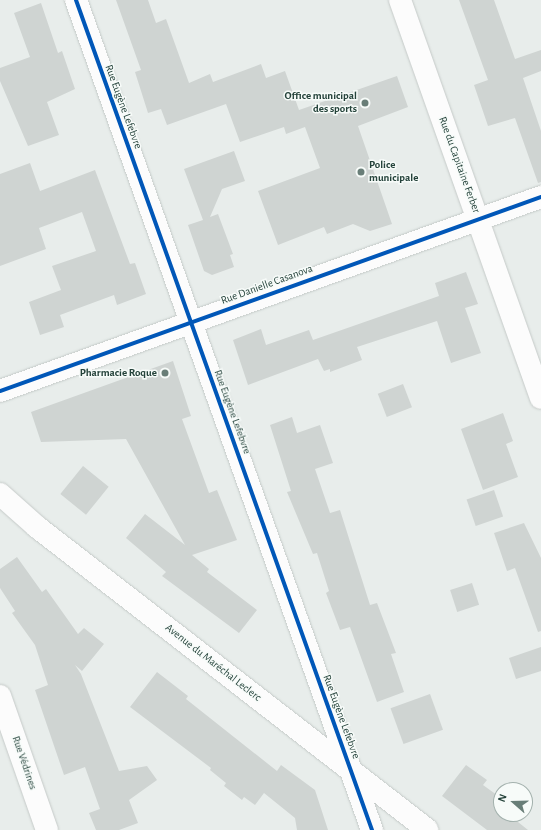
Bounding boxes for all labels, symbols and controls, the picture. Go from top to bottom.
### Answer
street label: Rue Eugène Lefebvre [102,63,144,151]
place label: Office municipal des sports [284,90,357,116]
marker: Office municipal des sports [360,98,370,108]
street label: Rue du Capitaine Ferber [435,115,483,215]
place label: Police municipale [369,159,418,185]
marker: Police municipale [356,167,366,177]
street label: Rue Danielle Casanova [219,262,315,308]
place label: Pharmacie Roque [80,366,157,380]
marker: Pharmacie Roque [160,368,170,378]
street label: Rue Eugène Lefebvre [211,368,253,456]
street label: Avenue du Maréchal Leclerc [162,621,264,705]
street label: Rue Eugène Lefebvre [320,673,362,761]
street label: Rue Védrines [9,734,39,792]
north arrow [493,782,533,822]
text: N [496,793,509,804]

